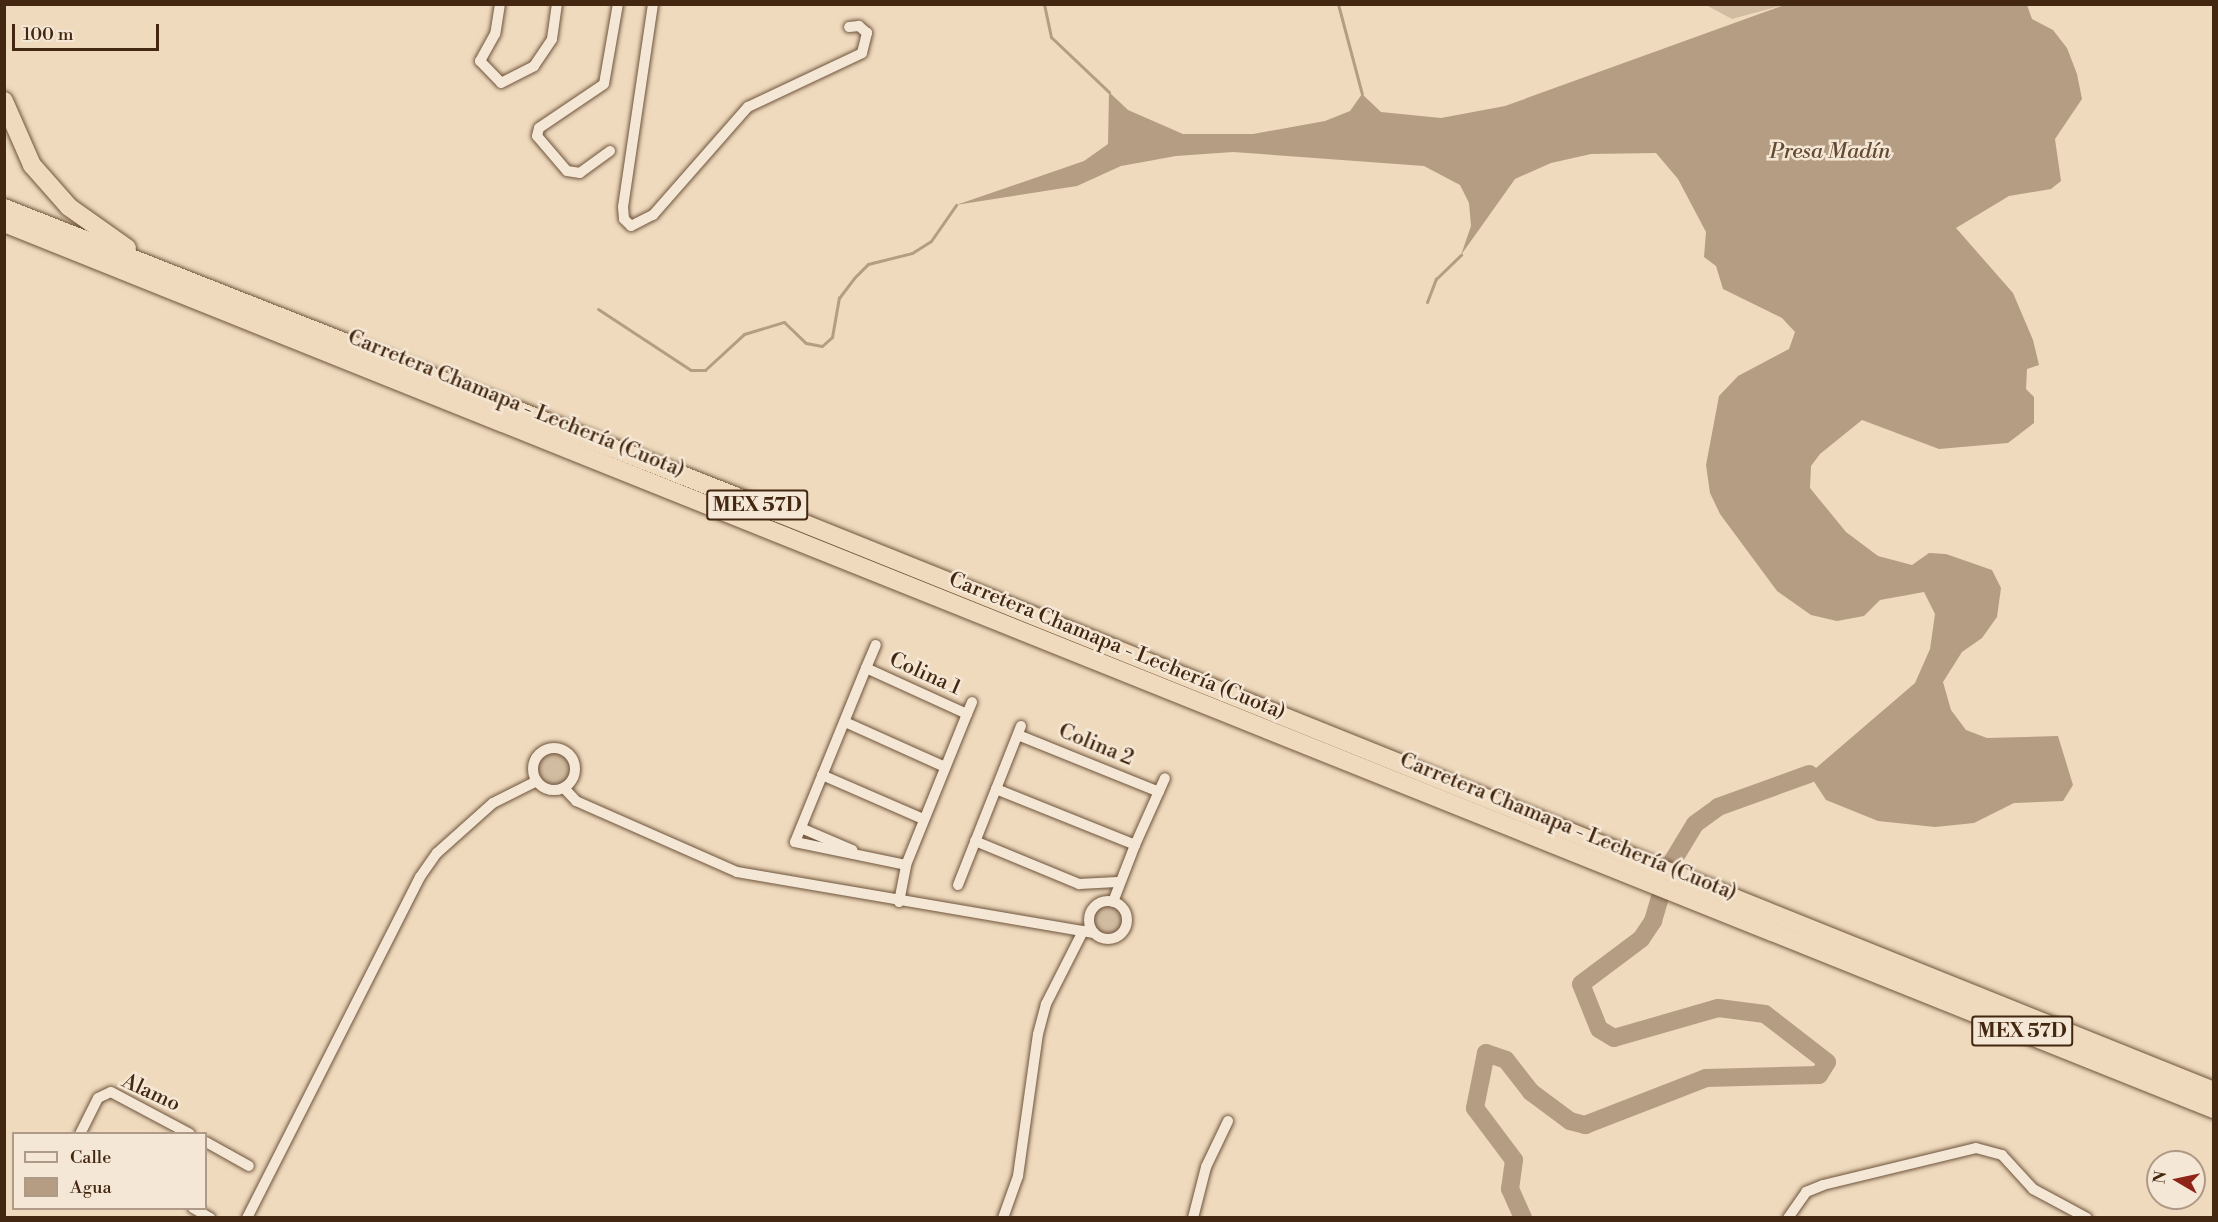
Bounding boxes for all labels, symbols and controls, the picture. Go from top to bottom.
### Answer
scale bar [15,12,162,50]
text: 100 m [23,23,74,46]
water label: Presa Madín [1769,139,1891,165]
street label: Carretera Chamapa - Lechería (Cuota) [344,325,688,483]
road number: MEX 57D [706,488,808,522]
street label: Carretera Chamapa - Lechería (Cuota) [945,567,1289,725]
street label: Colina 1 [885,647,965,701]
street label: Colina 2 [1055,719,1137,771]
street label: Carretera Chamapa - Lechería (Cuota) [1396,748,1740,906]
road number: MEX 57D [1971,1014,2073,1048]
street label: Alamo [118,1069,184,1117]
legend [12,1132,207,1210]
text: Calle [70,1146,111,1169]
north arrow [2146,1150,2206,1210]
text: N [2149,1170,2171,1185]
text: Agua [70,1176,112,1199]

